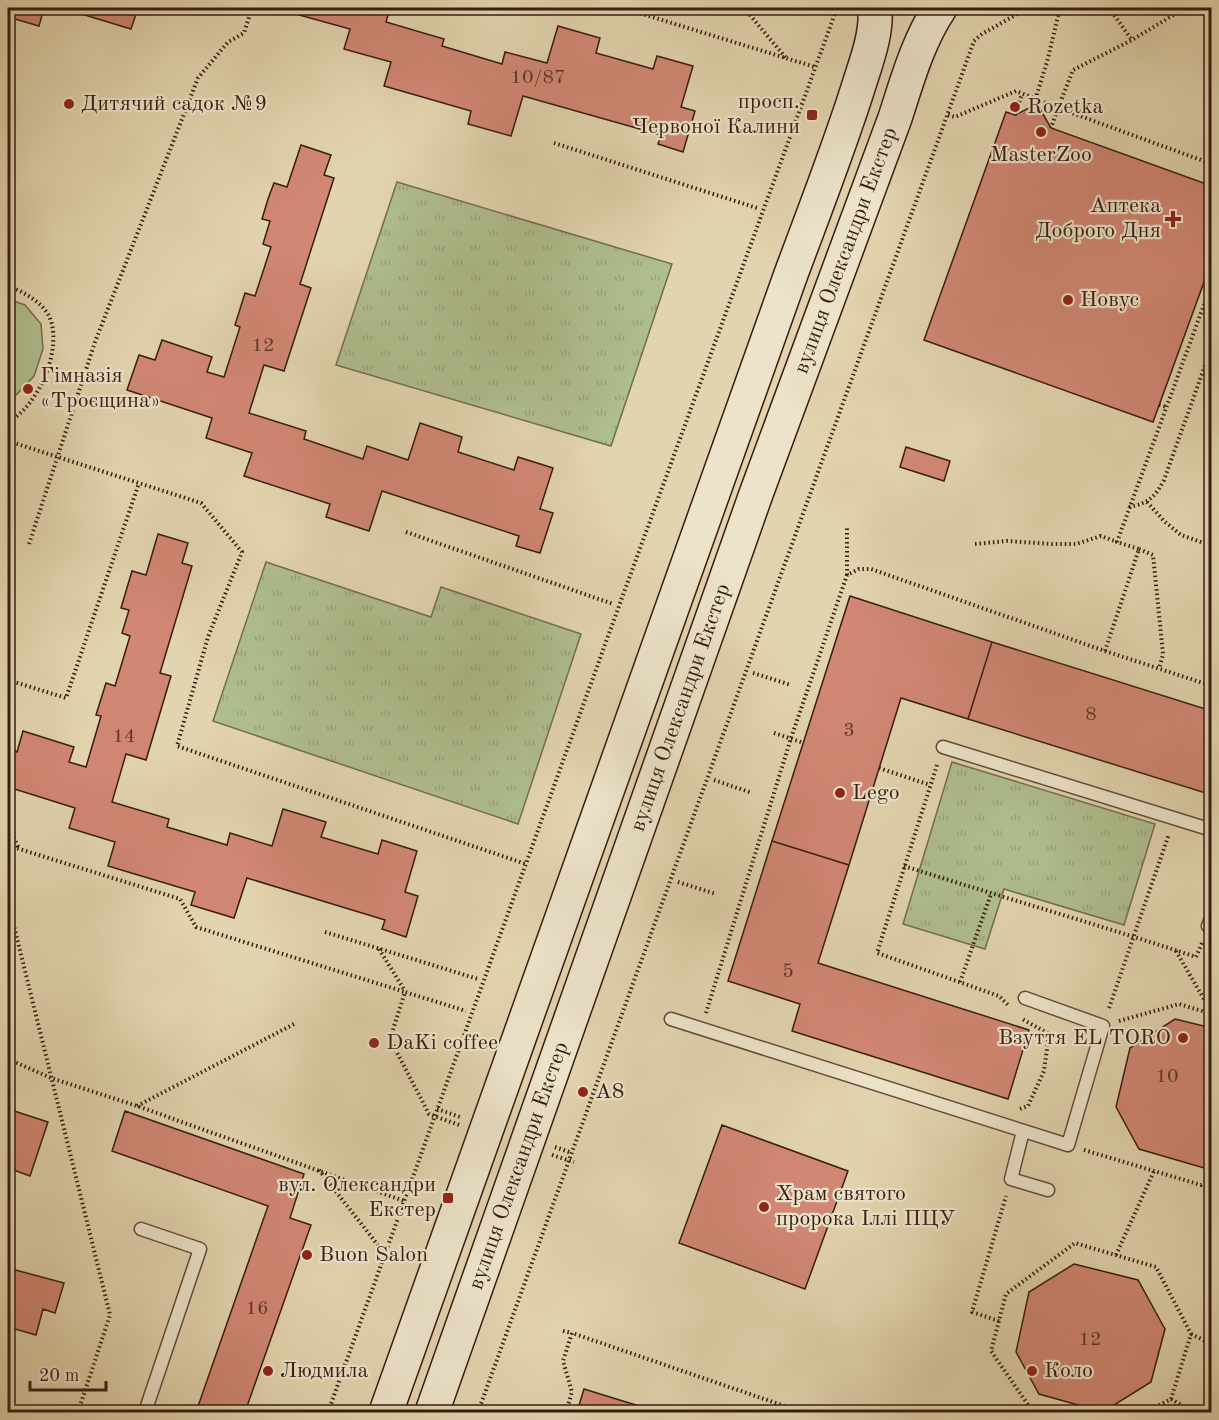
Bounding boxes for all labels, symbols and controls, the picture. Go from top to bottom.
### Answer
house number: 10/87 [510,68,566,88]
place label: просп. Червоної Калини [632,91,800,138]
place label: Дитячий садок №9 [81,93,267,115]
place label: Rozetka [1027,96,1104,118]
marker: Дитячий садок №9 [62,97,76,111]
marker: Rozetka [1008,100,1022,114]
marker: просп. Червоної Калини [805,108,819,122]
street label: вулиця Олександри Екстер [790,124,902,377]
marker: MasterZoo [1034,125,1048,139]
place label: MasterZoo [990,144,1092,166]
place label: Аптека Доброго Дня [1035,195,1161,242]
marker: Аптека Доброго Дня [1166,212,1180,226]
place label: Новус [1080,289,1139,311]
marker: Новус [1061,293,1075,307]
house number: 12 [251,336,275,356]
place label: Гімназія «Троєщина» [40,365,160,412]
marker: Гімназія «Троєщина» [21,382,35,396]
street label: вулиця Олександри Екстер [627,581,734,834]
house number: 8 [1085,705,1097,725]
house number: 3 [843,721,855,741]
house number: 14 [112,727,136,747]
place label: Lego [852,782,900,804]
marker: Lego [833,786,847,800]
house number: 5 [782,962,794,982]
place label: Взуття EL TORO [998,1027,1171,1049]
marker: Взуття EL TORO [1176,1031,1190,1045]
place label: DaKi coffee [386,1032,498,1054]
marker: DaKi coffee [367,1036,381,1050]
street label: вулиця Олександри Екстер [465,1039,573,1293]
house number: 10 [1155,1067,1179,1087]
place label: A8 [595,1081,625,1103]
marker: A8 [576,1085,590,1099]
place label: вул. Олександри Екстер [278,1174,436,1221]
place label: Храм святого пророка Іллі ПЦУ [776,1183,956,1230]
marker: вул. Олександри Екстер [441,1191,455,1205]
marker: Храм святого пророка Іллі ПЦУ [757,1200,771,1214]
place label: Buon Salon [319,1244,428,1266]
marker: Buon Salon [300,1248,314,1262]
house number: 16 [245,1299,269,1319]
house number: 12 [1078,1330,1102,1350]
scale bar [30,1354,106,1392]
place label: Людмила [280,1360,368,1382]
place label: Коло [1044,1360,1093,1382]
marker: Людмила [261,1364,275,1378]
marker: Коло [1025,1364,1039,1378]
text: 20 m [39,1367,79,1385]

